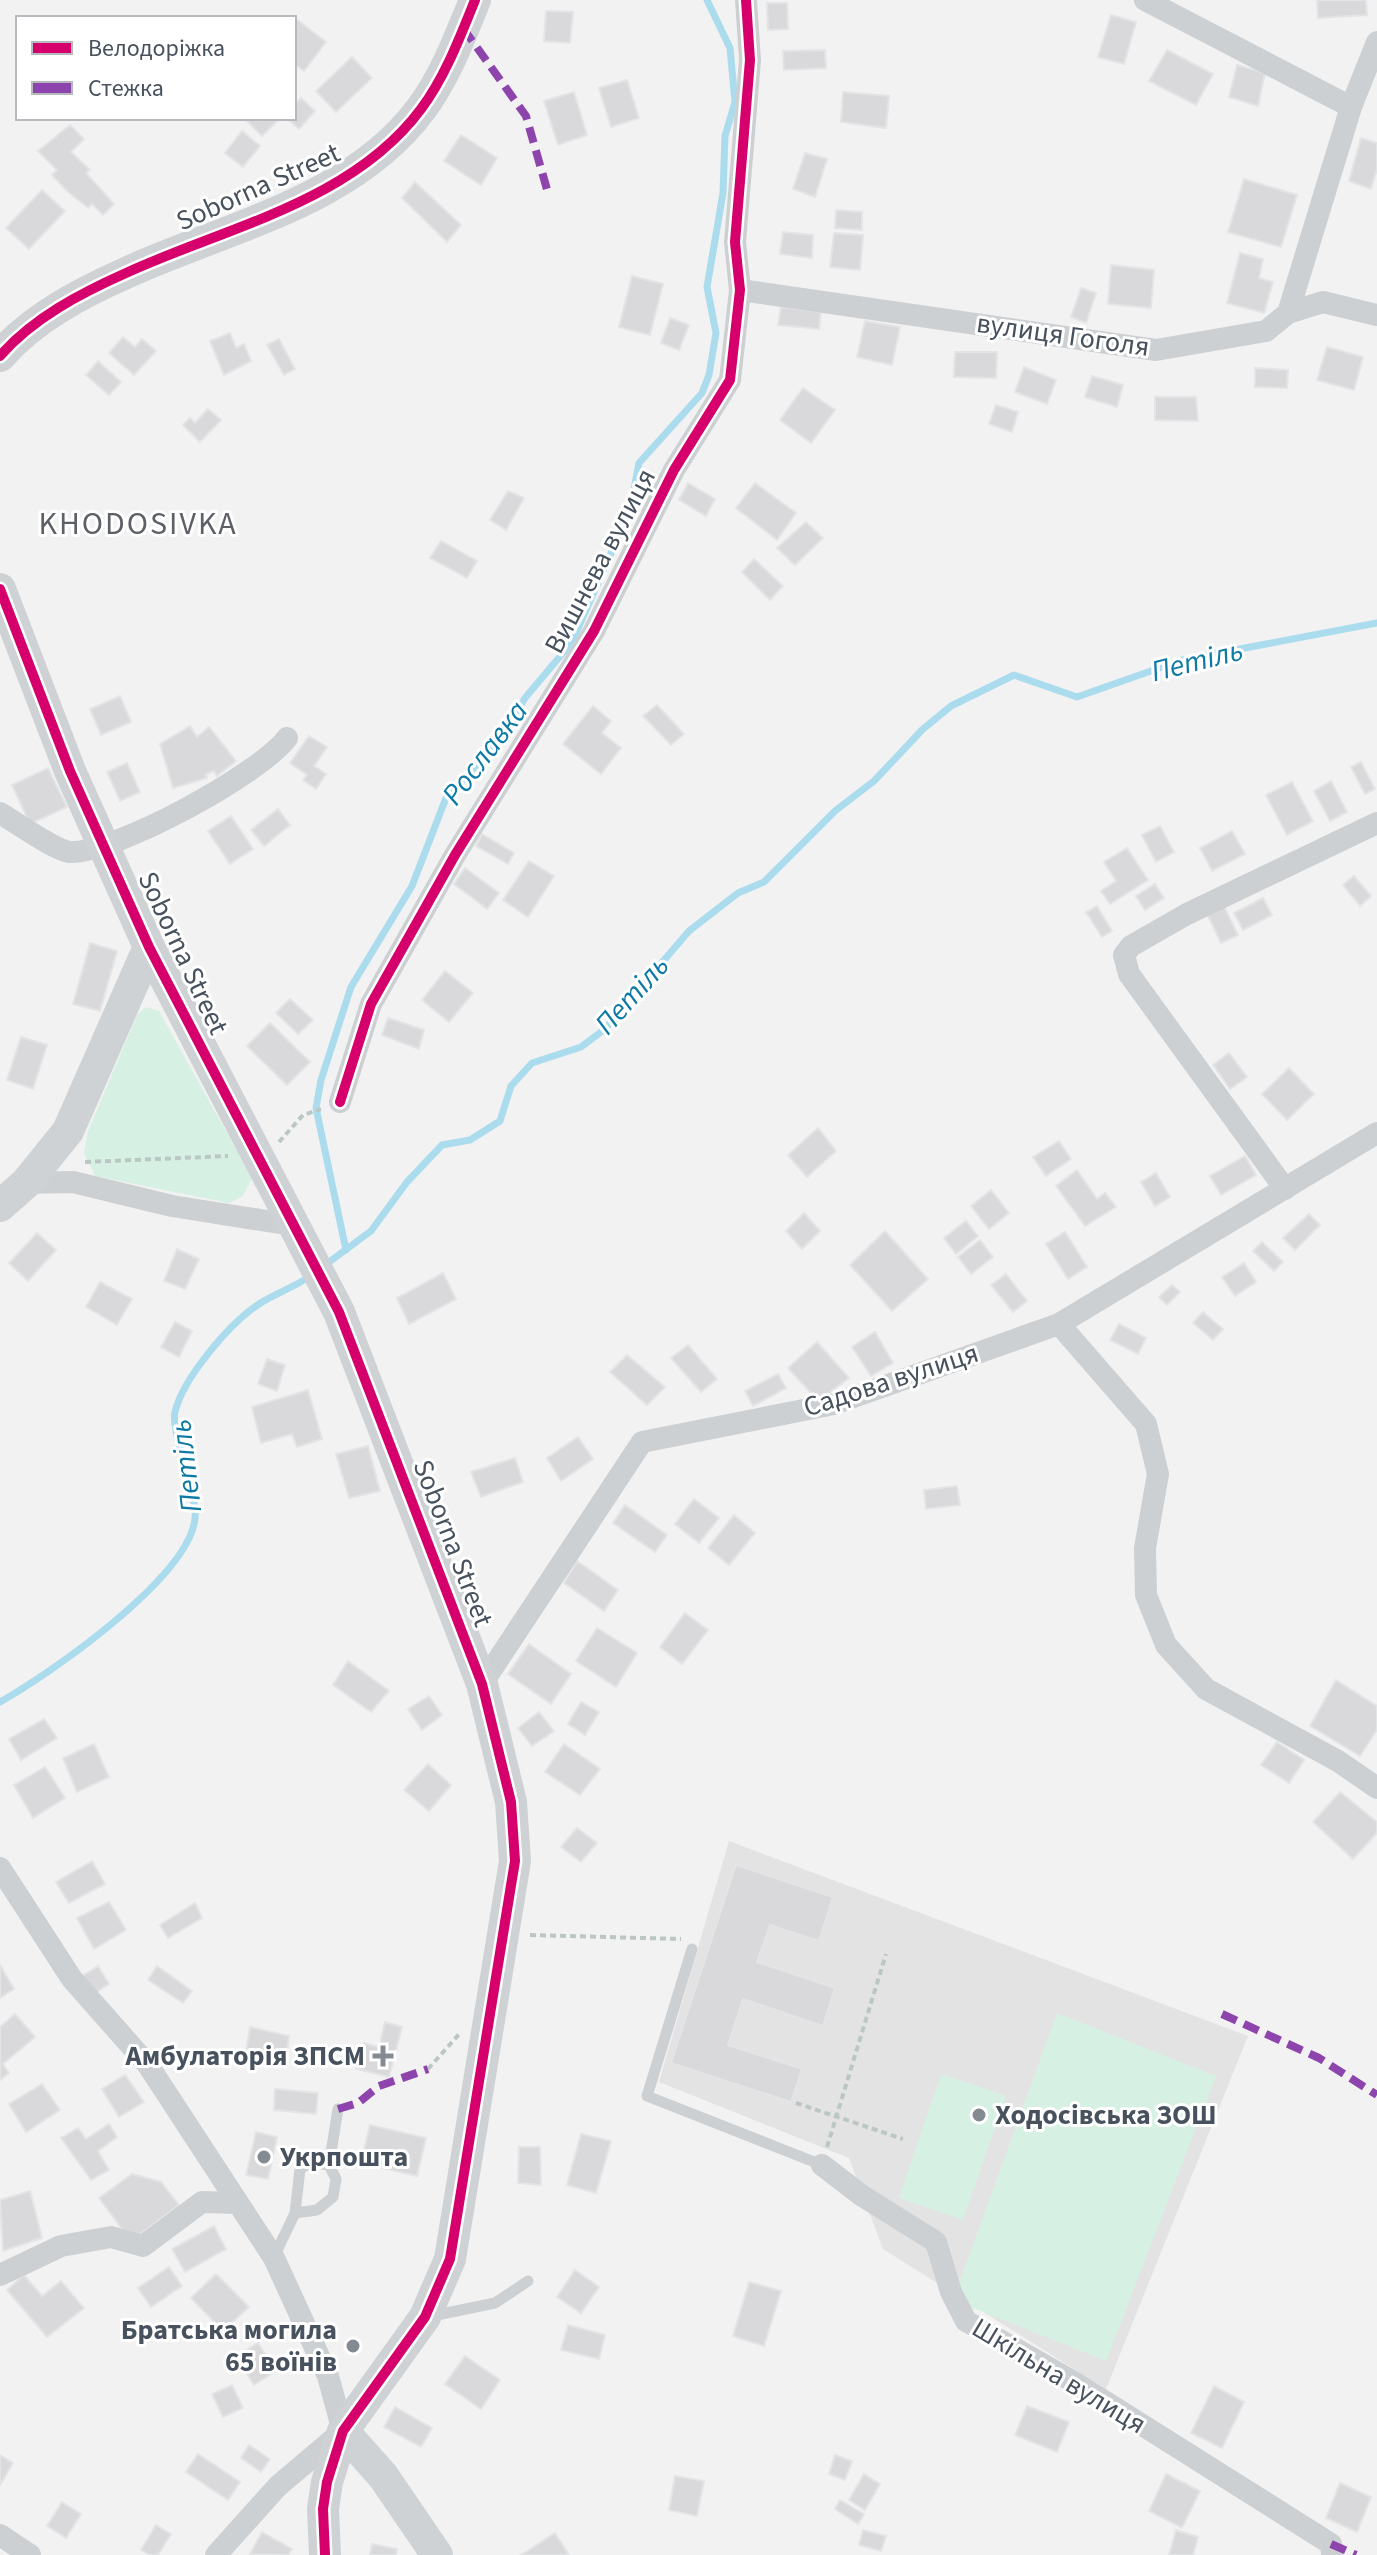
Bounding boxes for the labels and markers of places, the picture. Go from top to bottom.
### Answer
place label: Амбулаторія ЗПСМ [125,2036,365,2076]
marker: Амбулаторія ЗПСМ [372,2045,394,2067]
place label: Ходосівська ЗОШ [995,2095,1217,2135]
marker: Ходосівська ЗОШ [970,2106,988,2124]
place label: Укрпошта [280,2137,408,2177]
marker: Укрпошта [255,2148,273,2166]
place label: Братська могила 65 воїнів [121,2310,337,2382]
marker: Братська могила 65 воїнів [344,2337,362,2355]

